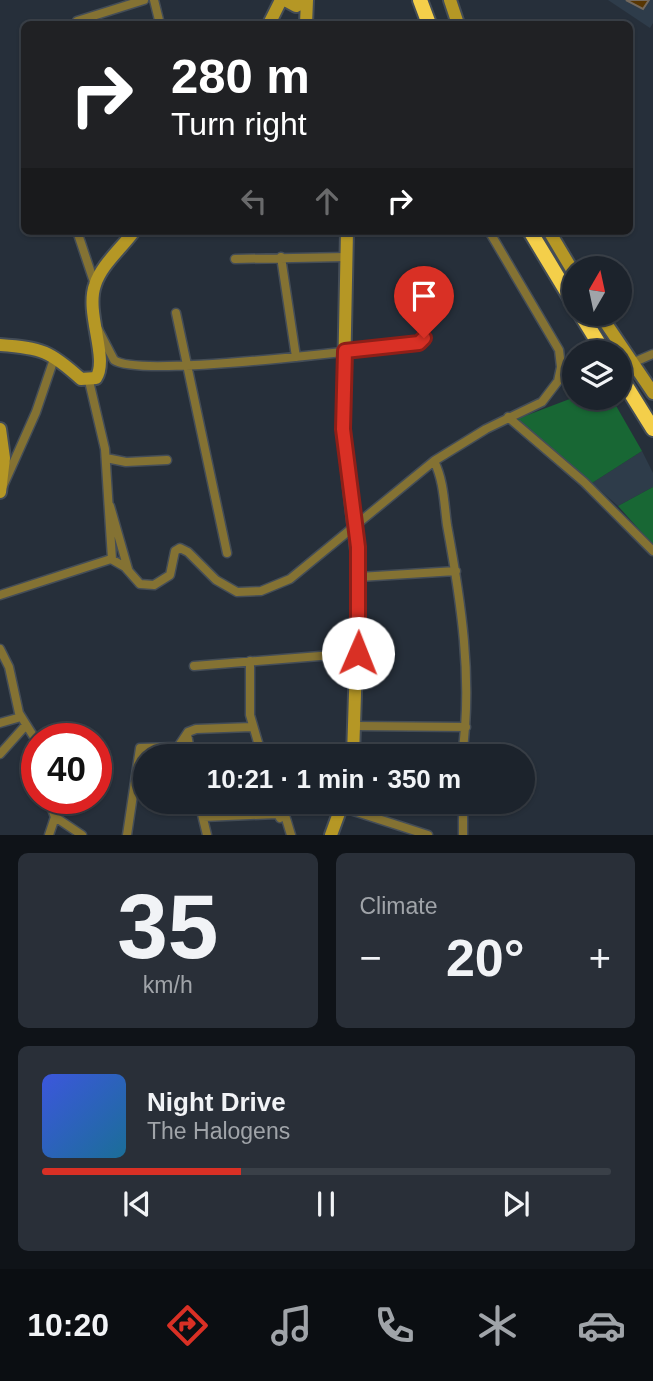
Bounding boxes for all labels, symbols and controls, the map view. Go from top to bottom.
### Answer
icon: right [56,49,147,140]
text: 280 m [171,49,310,103]
text: Turn right [171,106,307,142]
icon: left [235,182,273,220]
icon: ahead [308,182,346,220]
icon: right [381,182,419,220]
north arrow [562,256,632,326]
map controls [562,256,632,410]
pin [394,266,454,338]
icon: arrive [405,277,443,315]
button: layers [562,340,632,410]
position arrow [321,616,395,690]
speed limit sign: 40 [21,723,112,814]
text: 10:21 · 1 min · 350 m [207,764,461,794]
text: 35 [117,876,218,977]
text: Climate [360,893,437,919]
text: 20° [446,929,525,987]
text: − [360,937,382,979]
text: + [589,937,611,979]
text: km/h [143,972,193,998]
text: Night Drive [147,1087,286,1117]
text: The Halogens [147,1118,290,1144]
icon: previous [118,1185,156,1223]
icon: pause [307,1185,345,1223]
icon: next [497,1185,535,1223]
icon: directions [163,1301,212,1350]
icon: music [267,1301,316,1350]
icon: phone [370,1301,419,1350]
icon: climate [473,1301,522,1350]
icon: car [577,1301,626,1350]
text: 10:20 [27,1307,109,1343]

